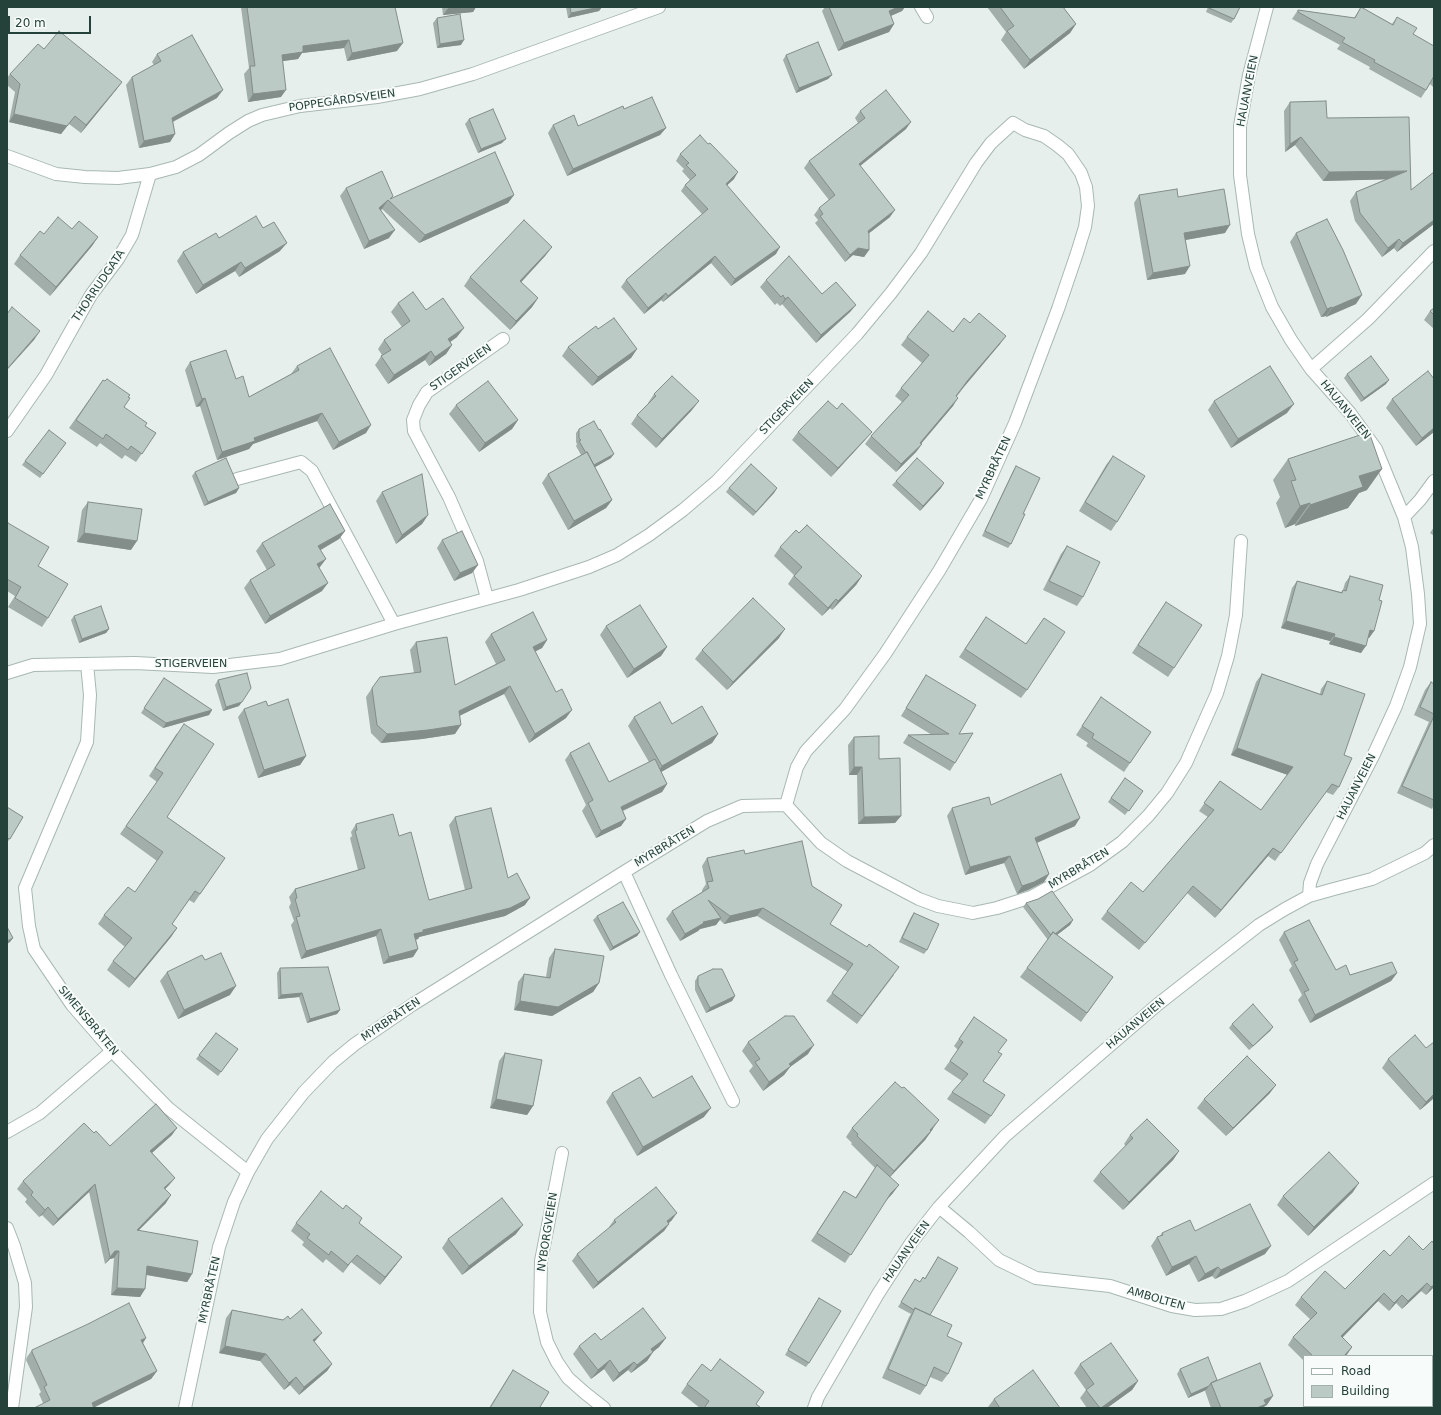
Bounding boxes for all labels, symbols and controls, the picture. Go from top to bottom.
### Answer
scale bar [10,8,93,34]
text: 20 m [15,16,46,30]
street label: HAUANVEIEN [1235,54,1261,128]
street label: POPPEGÅRDSVEIEN [288,87,396,115]
street label: THORRUDGATA [70,247,128,325]
street label: STIGERVEIEN [428,342,494,394]
street label: STIGERVEIEN [757,376,817,438]
street label: HAUANVEIEN [1317,378,1373,442]
street label: MYRBRÅTEN [974,434,1014,502]
street label: STIGERVEIEN [155,657,227,671]
street label: HAUANVEIEN [1335,752,1379,822]
street label: MYRBRÅTEN [632,824,698,870]
street label: MYRBRÅTEN [1046,846,1112,892]
street label: SIMENSBRÅTEN [55,984,121,1058]
street label: MYRBRÅTEN [359,995,423,1045]
street label: HAUANVEIEN [1104,996,1168,1052]
street label: NYBORGVEIEN [535,1191,561,1273]
street label: HAUANVEIEN [881,1219,933,1285]
street label: MYRBRÅTEN [196,1255,224,1325]
street label: AMBOLTEN [1126,1284,1186,1314]
legend [1303,1355,1433,1407]
text: Road [1341,1364,1371,1378]
text: Building [1341,1384,1390,1398]

